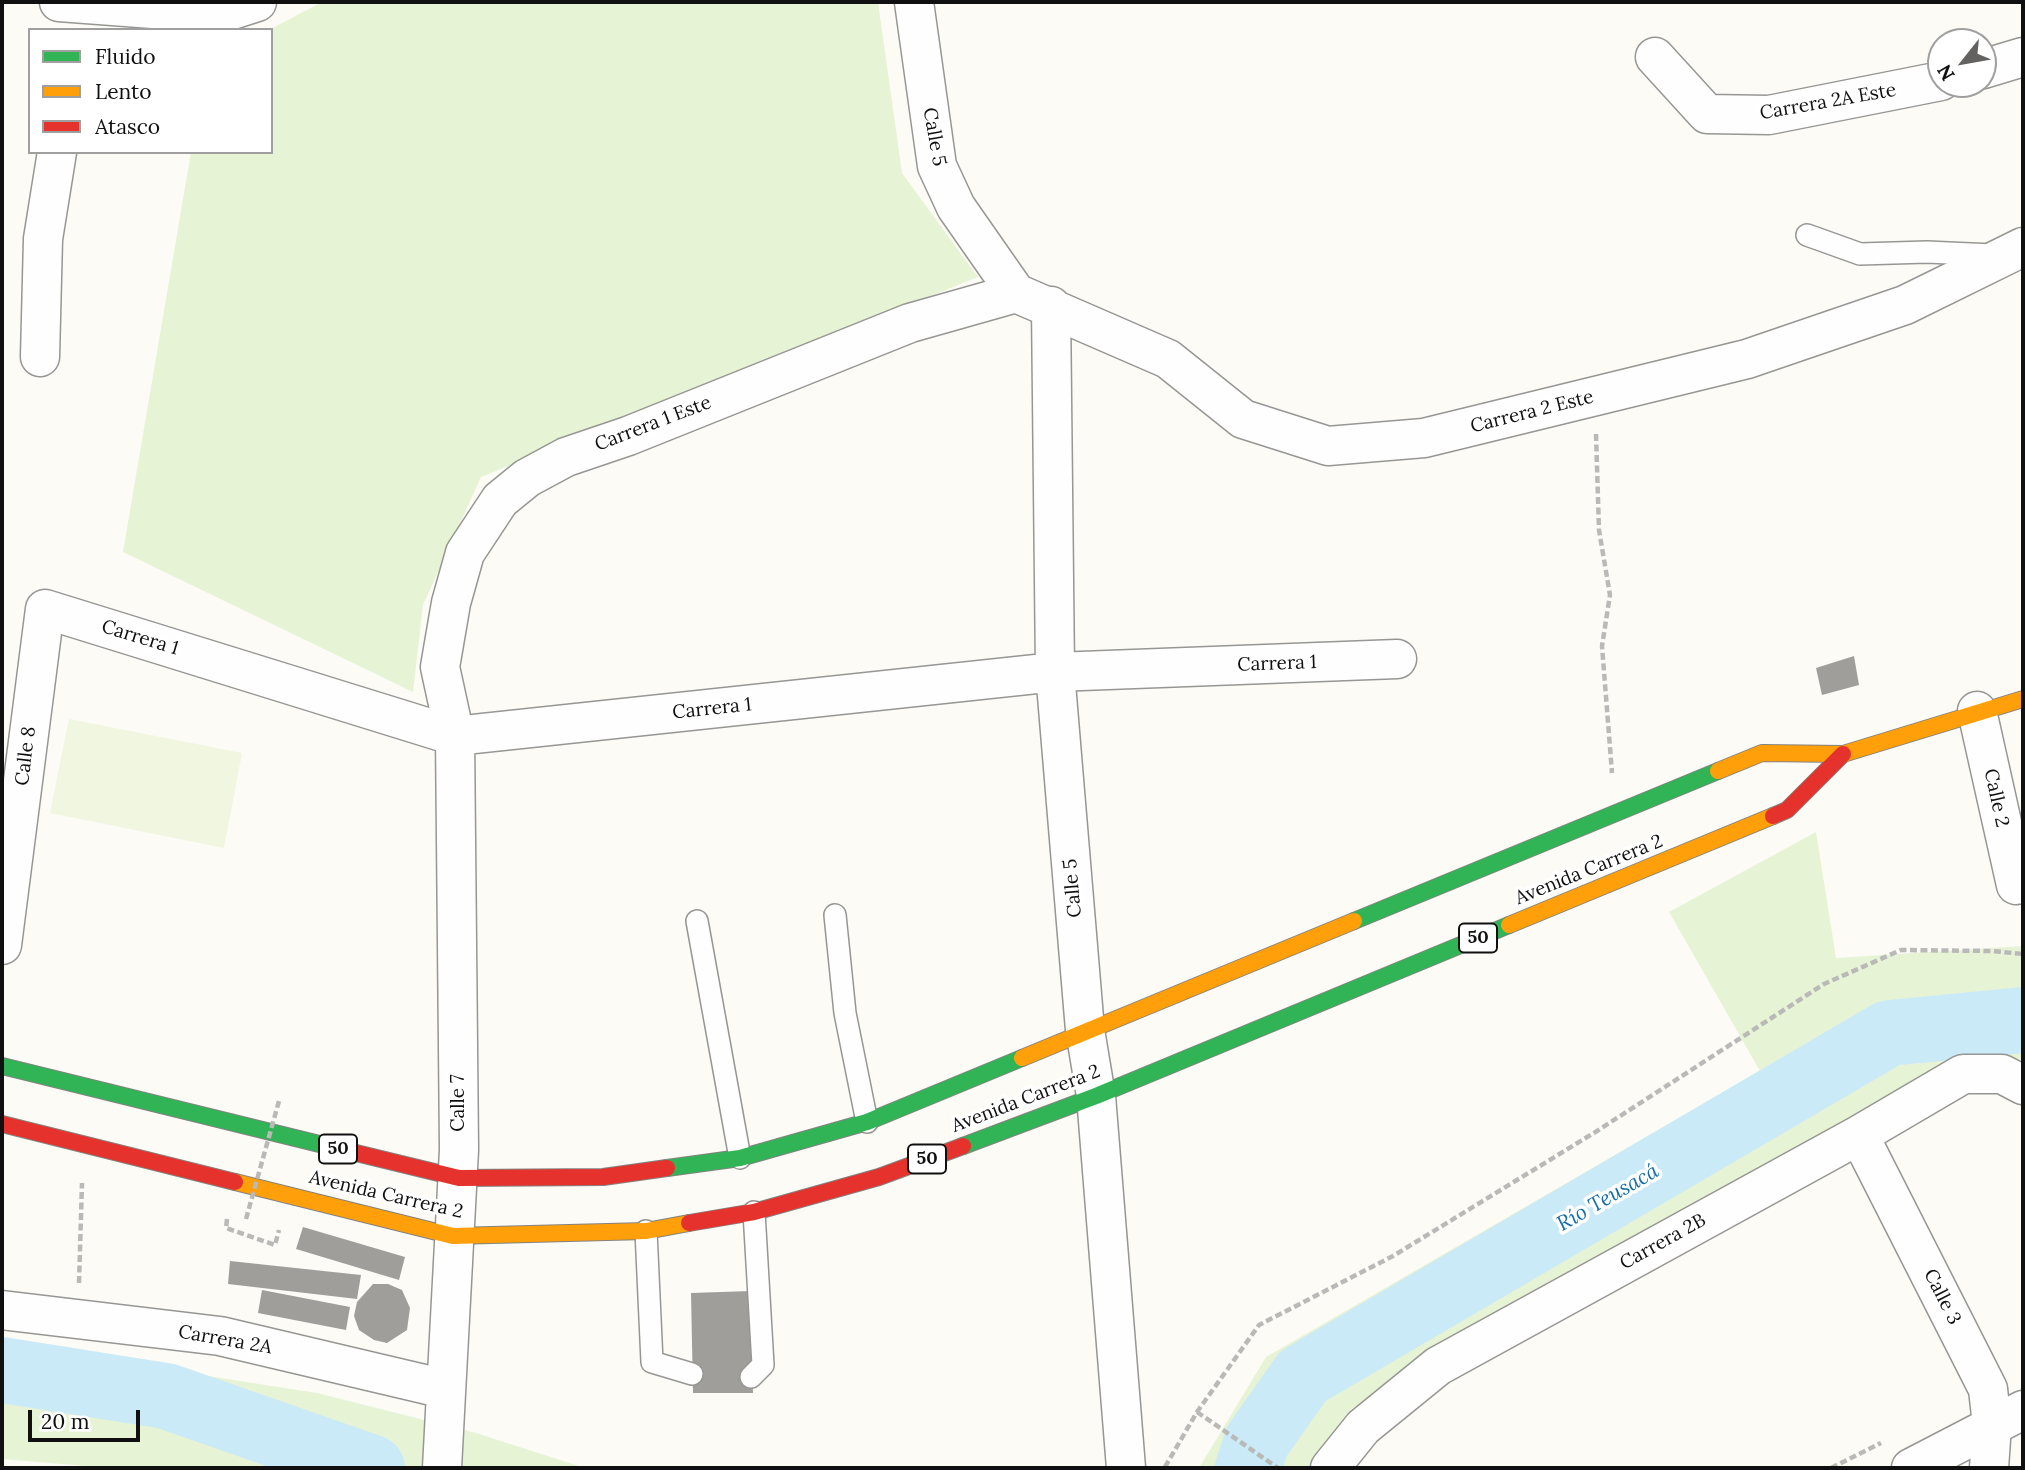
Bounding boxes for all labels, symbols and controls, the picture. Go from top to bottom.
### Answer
legend [28,28,273,154]
north arrow [1927,28,1997,98]
text: Fluido [95,43,156,70]
text: N [1932,60,1960,85]
text: Lento [95,78,152,105]
street label: Carrera 2A Este [1758,79,1898,125]
street label: Calle 5 [918,106,950,168]
text: Atasco [95,113,160,140]
street label: Carrera 2 Este [1468,386,1596,438]
street label: Carrera 1 Este [592,391,714,457]
street label: Carrera 1 [99,615,181,661]
street label: Carrera 1 [1237,651,1317,677]
street label: Carrera 1 [671,694,753,724]
street label: Calle 8 [11,725,41,787]
street label: Calle 2 [1979,767,2013,829]
street label: Avenida Carrera 2 [1512,830,1666,910]
street label: Calle 5 [1059,858,1087,918]
road number: 50 [1459,923,1497,953]
street label: Avenida Carrera 2 [949,1060,1103,1138]
street label: Calle 7 [448,1074,470,1132]
road number: 50 [319,1134,357,1164]
road number: 50 [908,1144,946,1174]
water label: Río Teusacá [1553,1159,1663,1237]
street label: Avenida Carrera 2 [307,1166,465,1224]
street label: Carrera 2B [1616,1209,1710,1275]
street label: Calle 3 [1918,1265,1966,1329]
street label: Carrera 2A [176,1321,274,1359]
scale bar [32,1396,144,1440]
text: 20 m [41,1408,90,1435]

